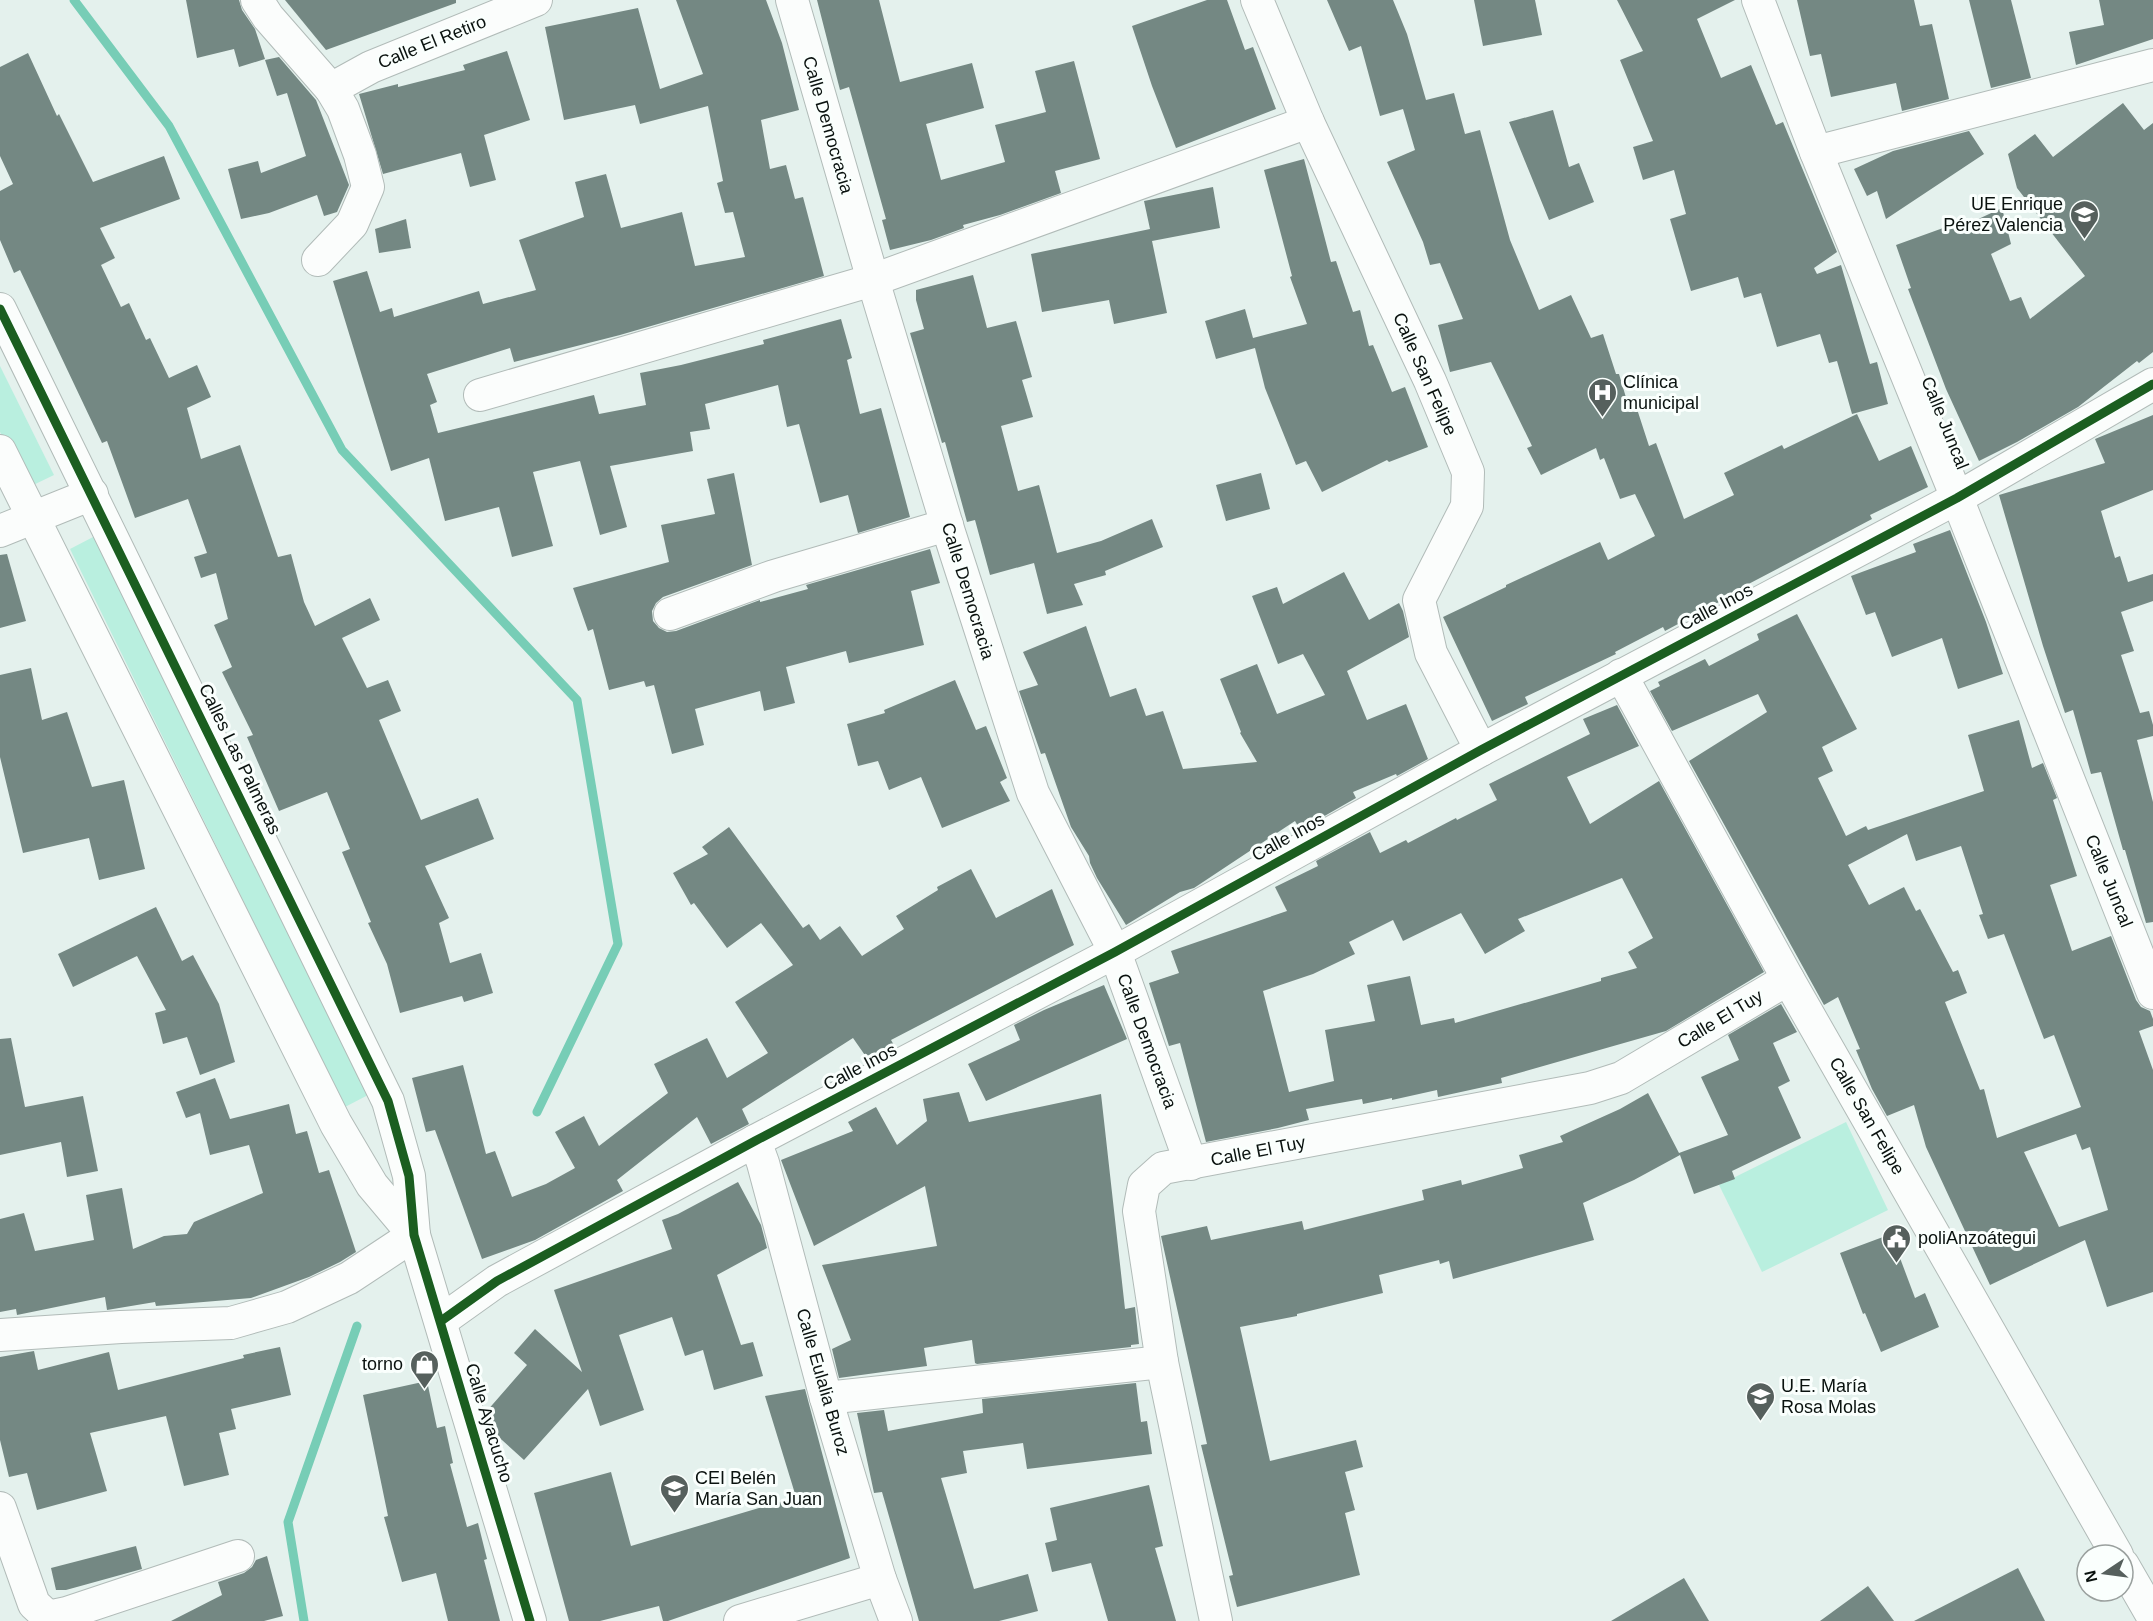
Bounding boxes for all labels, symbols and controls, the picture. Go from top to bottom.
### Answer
street label: Calle El Retiro [375,11,489,73]
street label: Calle Democracia [799,54,857,197]
place label: UE Enrique Pérez Valencia [1943,194,2064,235]
school or university icon: UE Enrique Pérez Valencia [2068,198,2100,240]
street label: Calle San Felipe [1389,310,1461,438]
place label: Clínica municipal [1623,372,1699,413]
street label: Calle Juncal [1917,374,1973,472]
hospital icon: Clínica municipal [1586,376,1618,418]
street label: Calle Democracia [938,520,999,663]
street label: Calle Inos [1676,579,1756,635]
street label: Calles Las Palmeras [195,680,285,838]
street label: Calle Inos [1248,809,1328,865]
street label: Calle Juncal [2081,832,2137,930]
street label: Calle Democracia [1113,971,1181,1112]
street label: Calle El Tuy [1674,986,1766,1052]
street label: Calle Inos [820,1039,900,1095]
street label: Calle San Felipe [1825,1054,1909,1178]
street label: Calle El Tuy [1209,1132,1307,1170]
public building icon: poliAnzoátegui [1881,1222,1913,1264]
place label: poliAnzoátegui [1918,1228,2036,1248]
street label: Calle Eulalia Buroz [792,1306,854,1458]
shop icon: torno [408,1348,440,1390]
place label: torno [362,1354,403,1374]
street label: Calle Ayacucho [461,1361,517,1485]
place label: U.E. María Rosa Molas [1781,1376,1876,1417]
school or university icon: U.E. María Rosa Molas [1744,1380,1776,1422]
place label: CEI Belén María San Juan [695,1468,822,1509]
school or university icon: CEI Belén María San Juan [658,1472,690,1514]
north arrow [2075,1543,2135,1603]
text: N [2081,1569,2100,1584]

